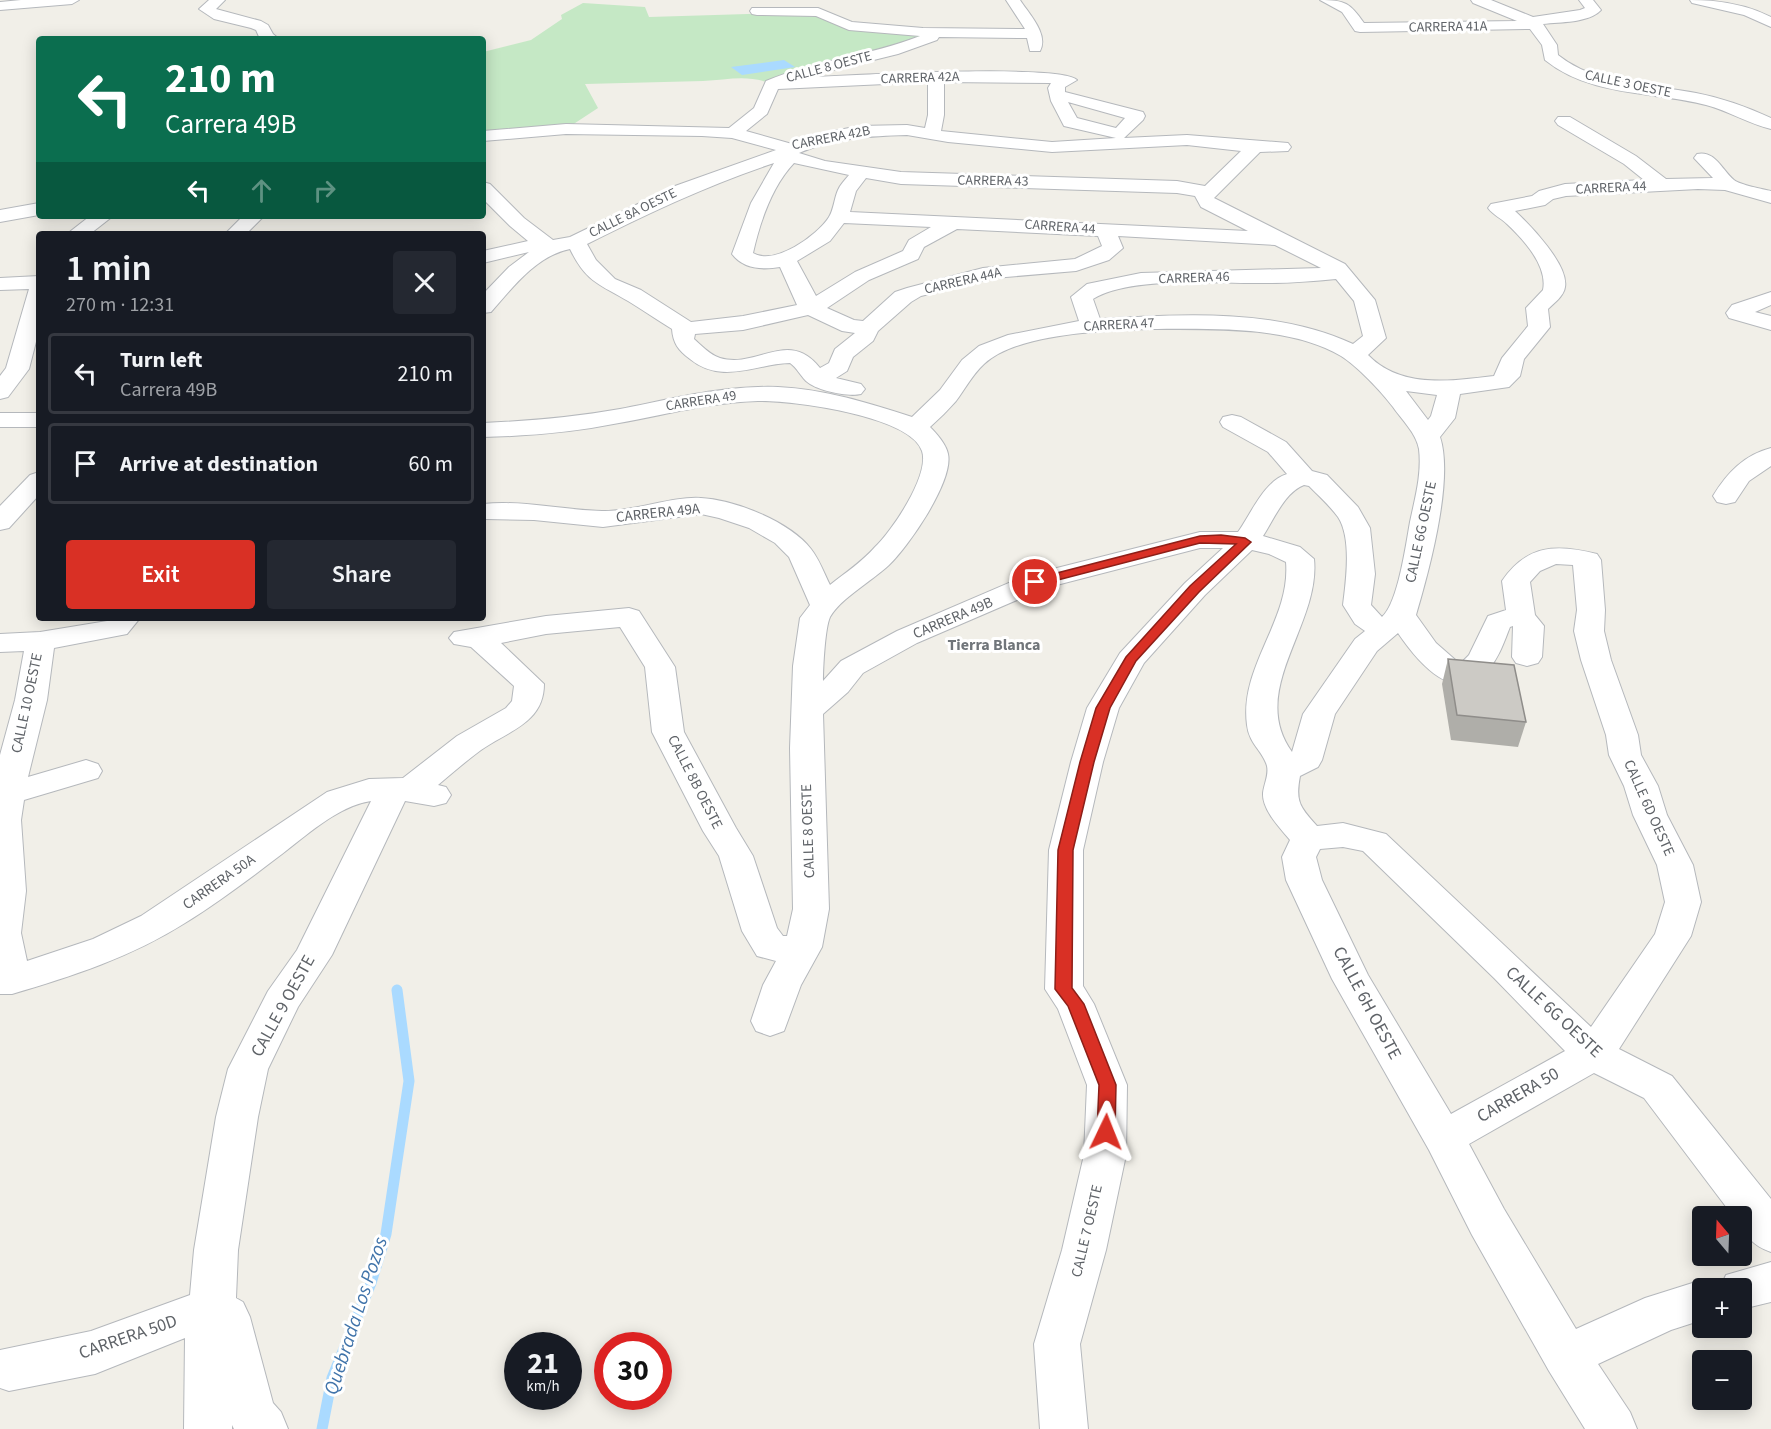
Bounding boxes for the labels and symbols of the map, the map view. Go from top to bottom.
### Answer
street label: CARRERA 41A [1408,16,1488,38]
street label: CALLE 8 OESTE [784,46,874,88]
street label: CALLE 3 OESTE [1583,65,1673,103]
street label: CARRERA 42A [880,67,960,89]
street label: CARRERA 42B [790,121,872,155]
street label: CARRERA 43 [957,170,1029,192]
street label: CARRERA 44 [1575,176,1647,200]
street label: CALLE 8A OESTE [586,183,680,243]
street label: CARRERA 44 [1024,215,1096,239]
street label: CARRERA 44A [922,262,1004,300]
street label: CARRERA 46 [1158,267,1230,289]
street label: CARRERA 47 [1083,313,1155,337]
street label: CARRERA 49 [664,386,738,416]
street label: CALLE 6G OESTE [1400,479,1442,585]
street label: CARRERA 49A [615,498,702,528]
pin [1009,556,1060,607]
street label: CARRERA 49B [910,592,996,644]
district label: Tierra Blanca [947,634,1041,656]
street label: CALLE 10 OESTE [6,651,48,755]
street label: CALLE 8B OESTE [662,731,728,833]
street label: CALLE 6D OESTE [1618,756,1680,860]
street label: CALLE 8 OESTE [796,783,820,878]
street label: CARRERA 50A [178,849,260,915]
street label: CALLE 6H OESTE [1327,942,1407,1064]
street label: CALLE 9 OESTE [245,951,321,1061]
street label: CALLE 6G OESTE [1500,961,1608,1063]
street label: CARRERA 50 [1472,1061,1564,1129]
position arrow [1074,1100,1138,1164]
street label: CALLE 7 OESTE [1066,1183,1108,1279]
north arrow [1692,1206,1752,1266]
water label: Quebrada Los Pozos [317,1233,395,1399]
street label: CARRERA 50D [75,1308,181,1366]
speed limit sign: 30 [594,1332,672,1410]

